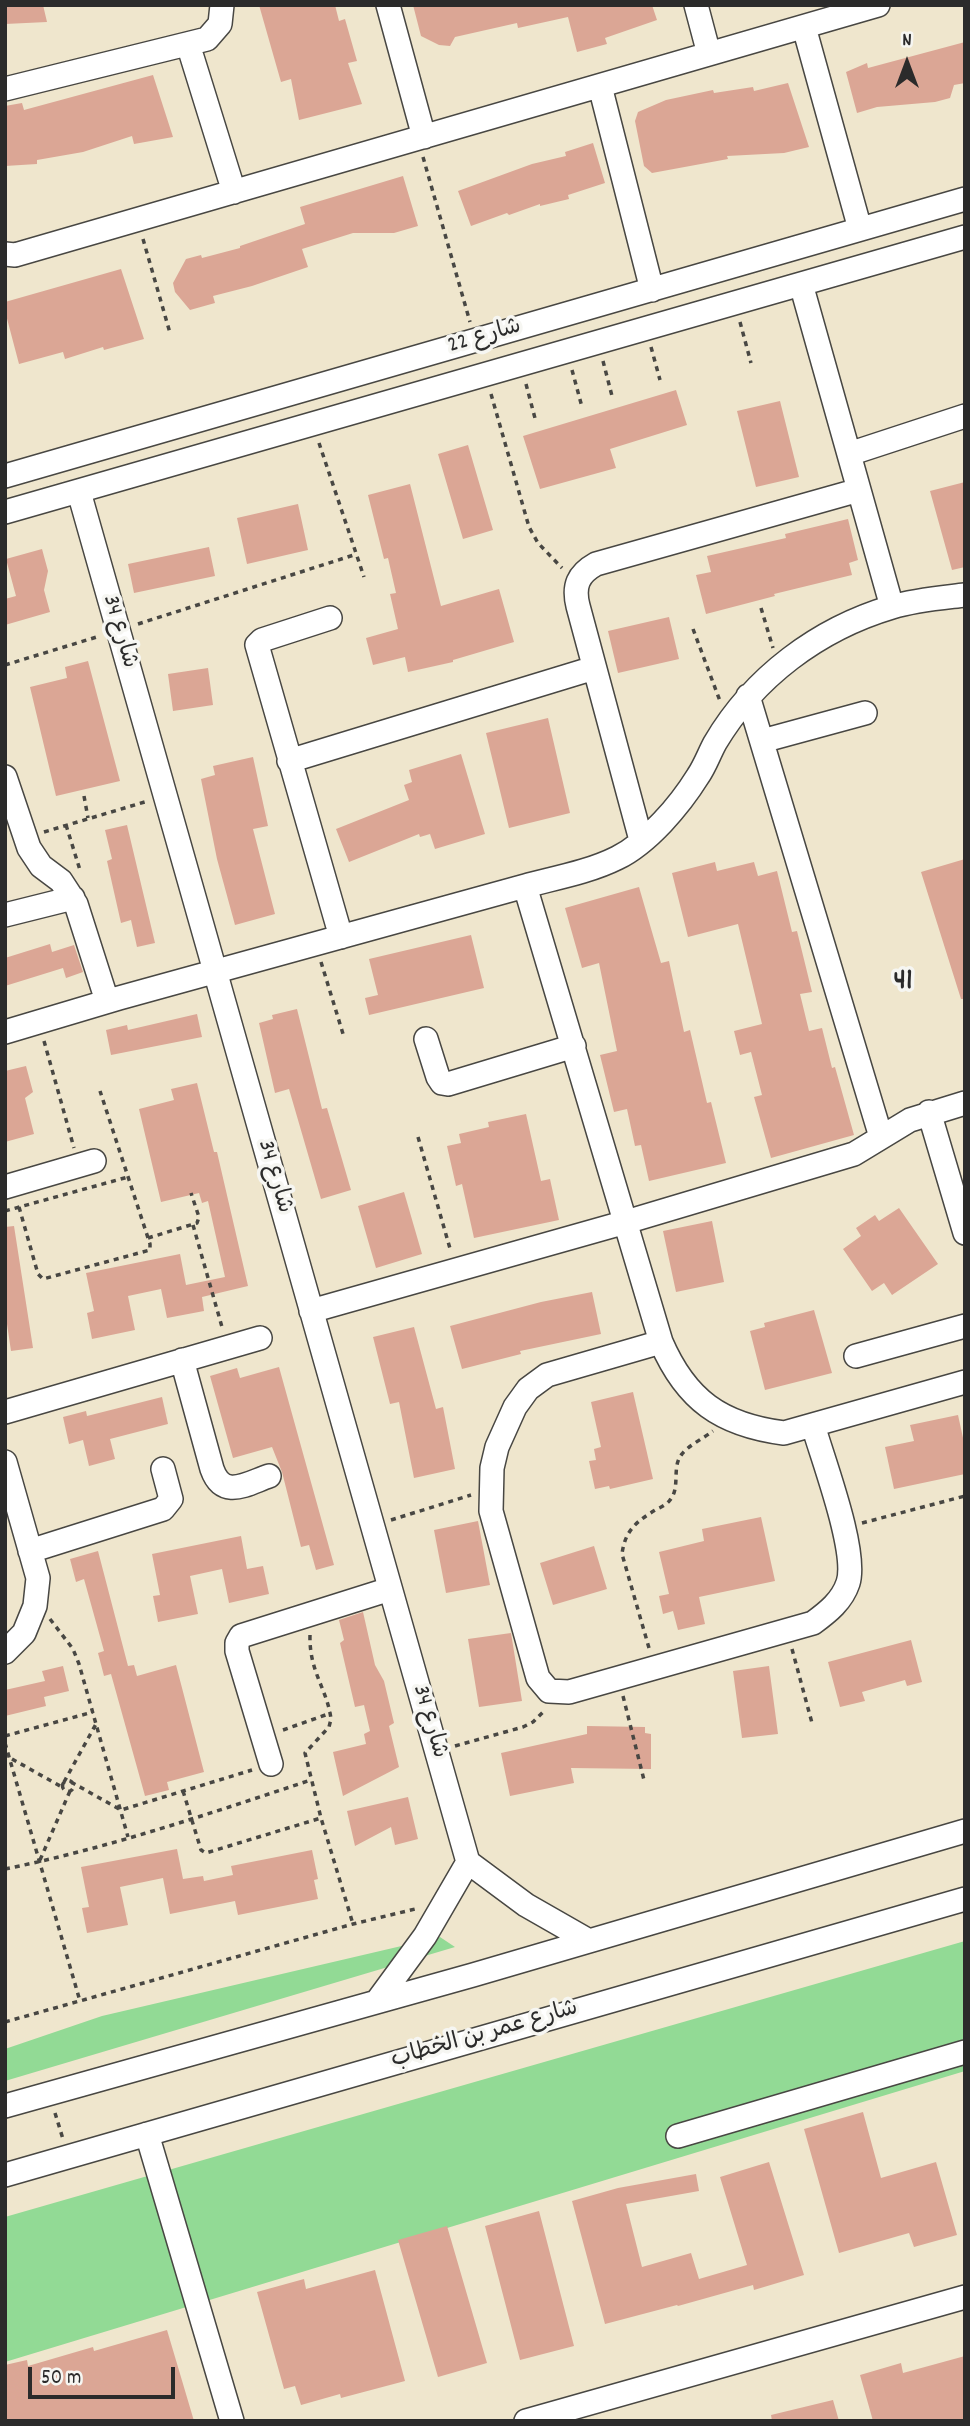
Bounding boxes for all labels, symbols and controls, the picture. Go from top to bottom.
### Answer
north arrow [872,28,942,98]
text: N [902,28,912,55]
street label: شارع 22 [445,314,525,362]
street label: شارع 34 [94,592,142,672]
district label: 41 [893,966,913,1002]
street label: شارع 34 [249,1137,297,1217]
street label: شارع 34 [404,1682,452,1762]
street label: شارع عمر بن الخطاب [388,1996,582,2076]
scale bar [32,2352,178,2396]
text: 50 m [41,2364,81,2394]

